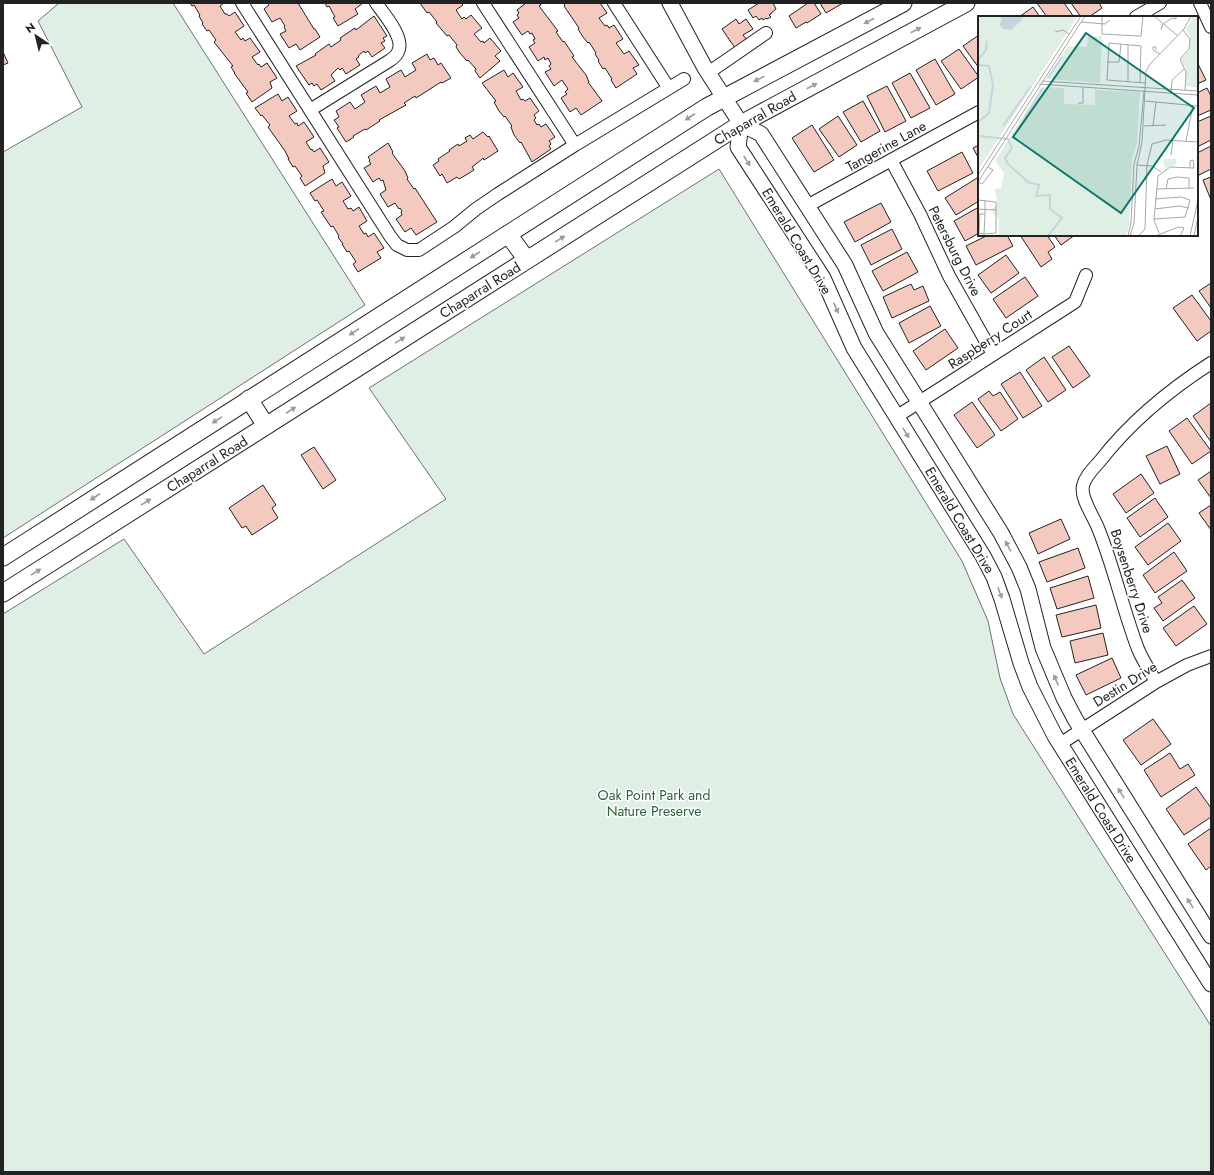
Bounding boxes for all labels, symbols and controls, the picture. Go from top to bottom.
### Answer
north arrow [16,16,56,56]
inset map [978,16,1198,236]
one-way arrow [863,18,875,25]
text: N [22,19,38,37]
one-way arrow [910,27,922,34]
one-way arrow [754,75,765,82]
one-way arrow [806,83,818,90]
street label: Chaparral Road [710,86,800,150]
one-way arrow [684,114,696,121]
street label: Tangerine Lane [842,116,930,176]
one-way arrow [743,155,751,166]
street label: Emerald Coast Drive [757,184,837,298]
street label: Petersburg Drive [924,202,986,300]
one-way arrow [554,236,565,243]
one-way arrow [470,251,480,259]
street label: Chaparral Road [436,257,524,323]
one-way arrow [833,302,839,313]
street label: Raspberry Court [944,304,1036,374]
one-way arrow [348,329,360,336]
one-way arrow [395,337,406,344]
one-way arrow [286,406,296,414]
one-way arrow [211,416,222,424]
one-way arrow [902,428,910,438]
street label: Chaparral Road [163,431,251,497]
street label: Emerald Coast Drive [920,463,1000,577]
one-way arrow [89,494,101,501]
one-way arrow [140,499,152,506]
street label: Boysenberry Drive [1106,526,1158,636]
one-way arrow [1005,540,1011,551]
one-way arrow [31,568,41,576]
one-way arrow [997,588,1003,600]
street label: Destin Drive [1089,656,1161,712]
one-way arrow [1053,674,1059,686]
street label: Emerald Coast Drive [1060,753,1142,867]
park label: Oak Point Park and Nature Preserve [598,785,710,821]
one-way arrow [1117,787,1124,799]
one-way arrow [1186,898,1194,908]

